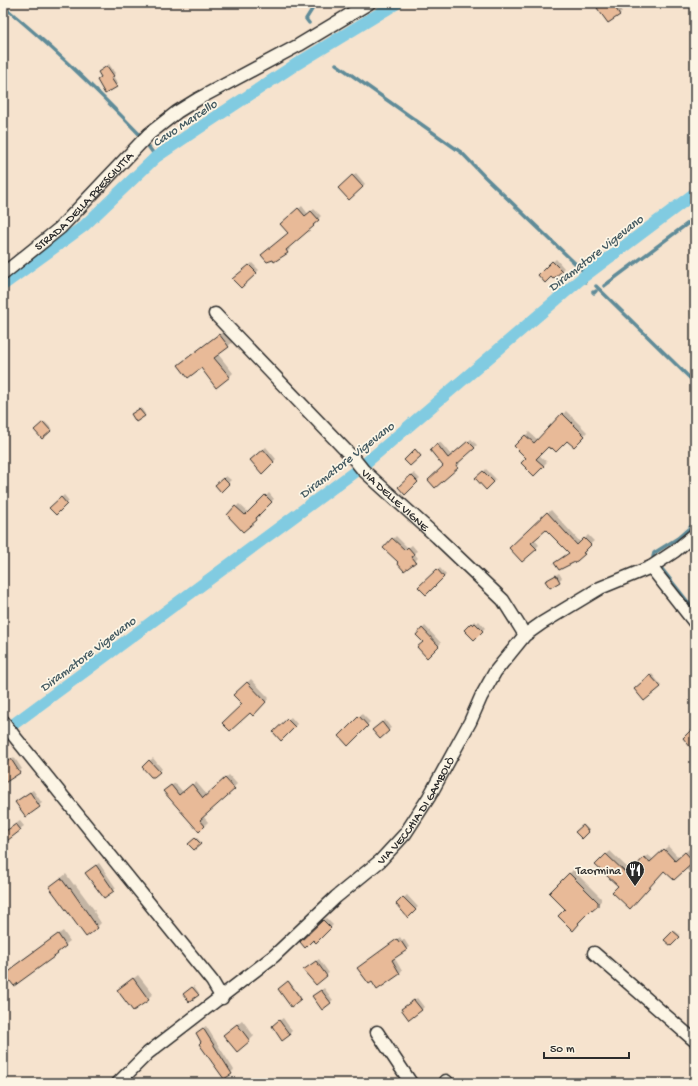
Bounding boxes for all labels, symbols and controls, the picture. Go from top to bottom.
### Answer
water label: Cavo Marcello [150,96,221,151]
street label: STRADA DELLA PRESCIUTTA [33,149,138,255]
water label: Diramatore Vigevano [546,212,648,296]
water label: Diramatore Vigevano [297,419,399,503]
street label: VIA DELLE VIGNE [357,466,431,536]
water label: Diramatore Vigevano [38,613,140,696]
street label: VIA VECCHIA DI GAMBOLÒ [374,755,459,869]
restaurant icon: Taormina [624,859,646,887]
place label: Taormina [575,865,621,879]
scale bar [544,1034,629,1060]
text: 50 m [550,1043,575,1057]

